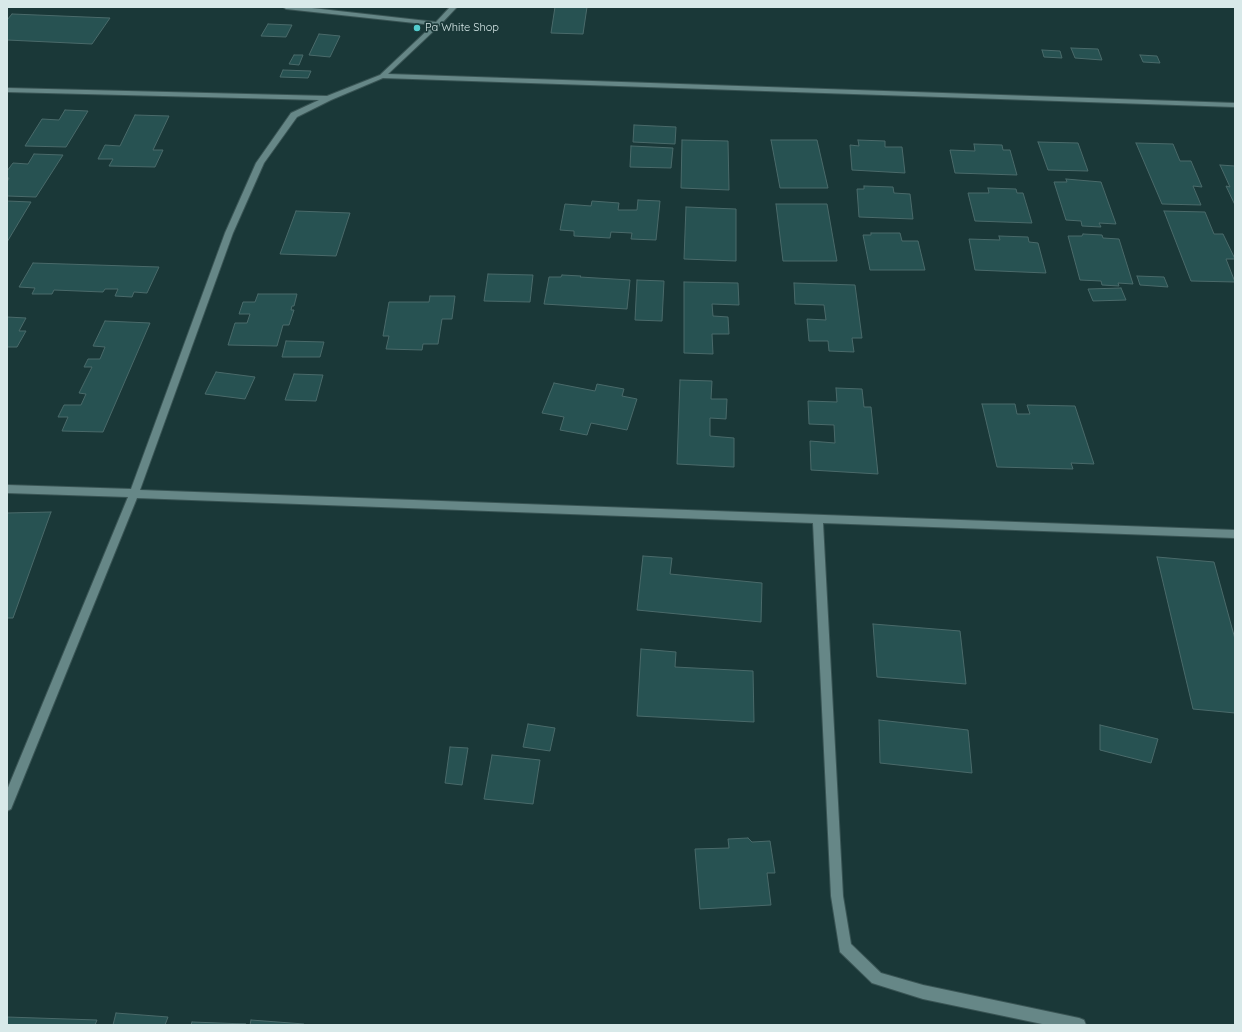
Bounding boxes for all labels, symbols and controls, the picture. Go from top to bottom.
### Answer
place label: Pa White Shop [425,21,499,35]
marker: Pa White Shop [412,23,422,33]

